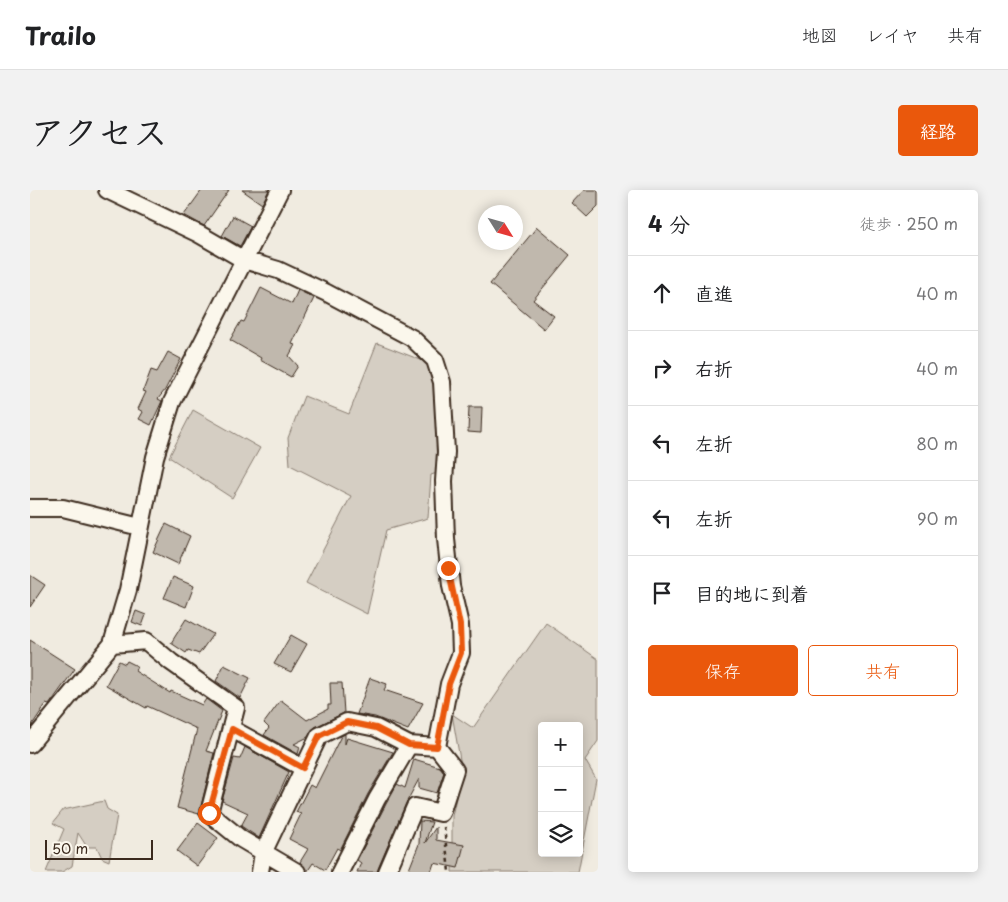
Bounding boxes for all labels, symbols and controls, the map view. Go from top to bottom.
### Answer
text: Trailo [25,17,96,53]
text: 地図 [802,21,838,48]
text: レイヤ [866,21,919,48]
text: 共有 [947,21,983,48]
text: アクセス [30,104,168,157]
button: 経路 [898,105,978,156]
north arrow [478,205,523,250]
text: 4 分 [648,207,690,239]
text: 徒歩 · 250 m [860,211,958,235]
icon: ahead [648,279,676,307]
text: 直進 [695,279,733,307]
text: 40 m [916,281,958,305]
icon: right [648,354,676,382]
text: 右折 [695,354,733,382]
text: 40 m [916,356,958,380]
icon: left [648,429,676,457]
text: 左折 [695,429,733,457]
text: 80 m [916,431,958,455]
icon: left [648,504,676,532]
text: 左折 [695,504,733,532]
text: 90 m [917,506,958,530]
route end [437,557,460,580]
icon: arrive [648,579,676,607]
text: 目的地に到着 [695,579,809,607]
button: 保存 [648,645,798,696]
button: 共有 [808,645,958,696]
map controls [538,722,583,857]
button: + [538,722,583,767]
button: − [538,767,583,812]
route start [198,802,221,825]
button: layers [538,812,583,857]
scale bar [45,837,152,860]
text: 50 m [52,838,88,859]

